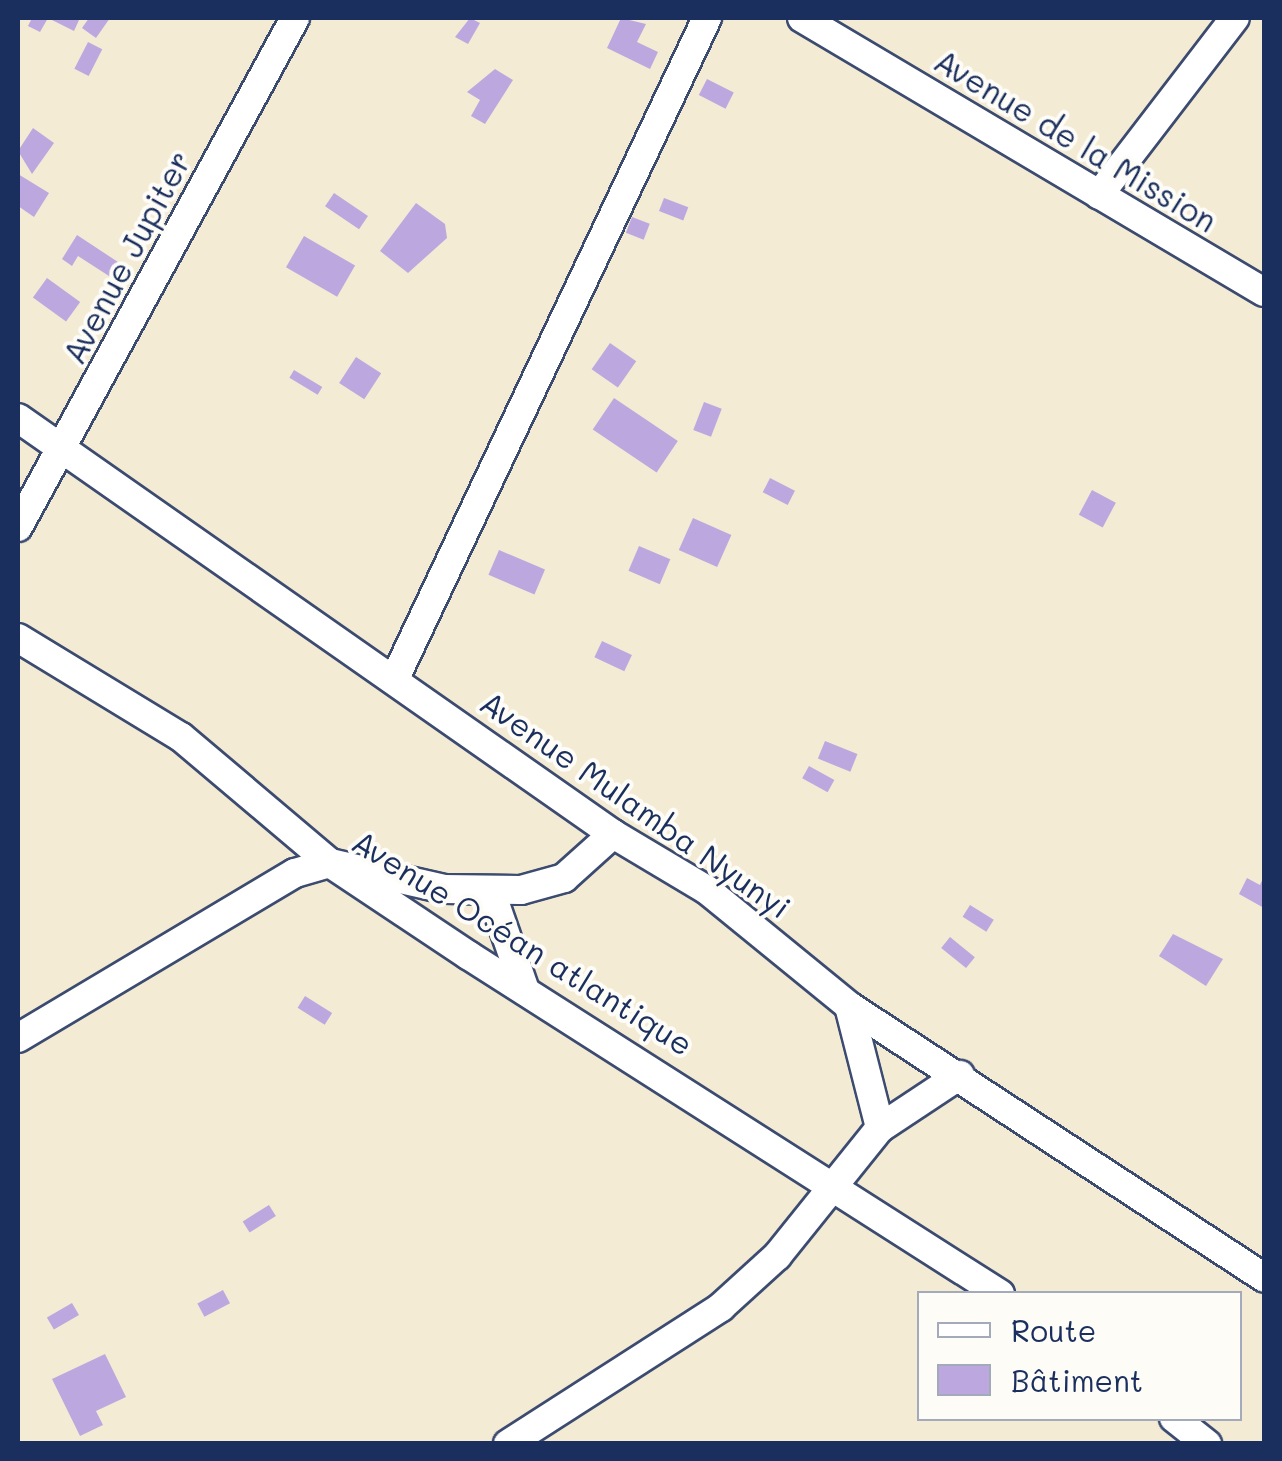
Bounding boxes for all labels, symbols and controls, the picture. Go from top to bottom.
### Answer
street label: Avenue de la Mission [928,41,1224,239]
street label: Avenue Jupiter [54,144,198,370]
street label: Avenue Mulamba Nyunyi [473,682,799,926]
street label: Avenue Océan atlantique [346,821,700,1063]
legend [917,1291,1242,1421]
text: Route [1011,1310,1096,1350]
text: Bâtiment [1011,1360,1143,1400]

